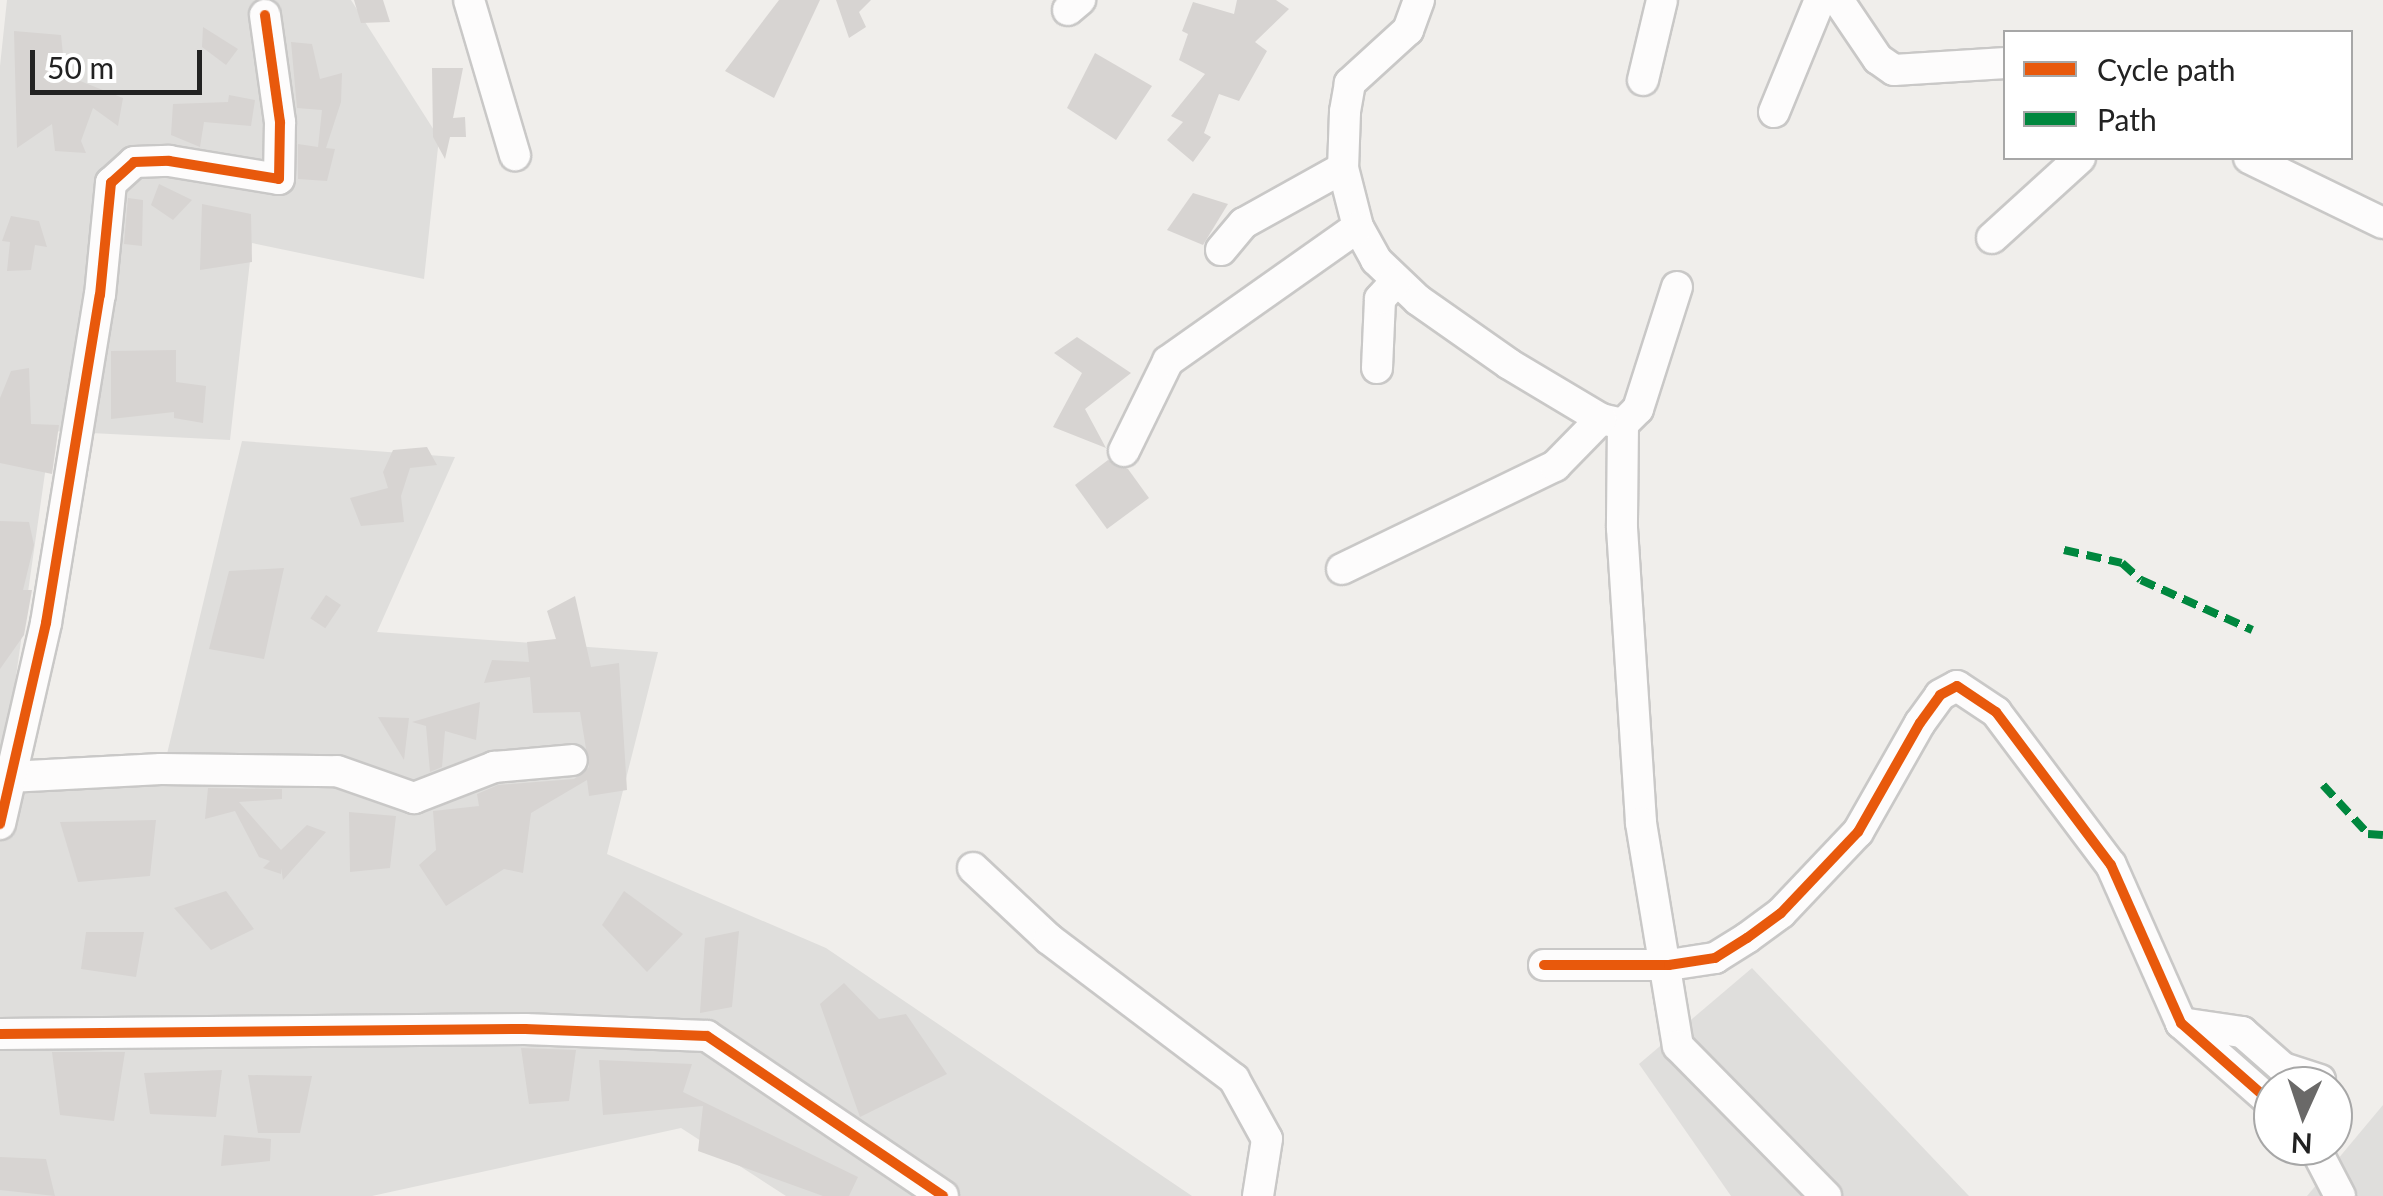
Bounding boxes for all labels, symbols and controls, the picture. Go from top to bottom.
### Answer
scale bar [35,30,208,92]
legend [2003,30,2353,160]
text: 50 m [47,49,114,85]
text: Cycle path [2097,51,2236,87]
text: Path [2097,101,2157,137]
north arrow [2253,1066,2353,1166]
text: N [2290,1126,2313,1162]

